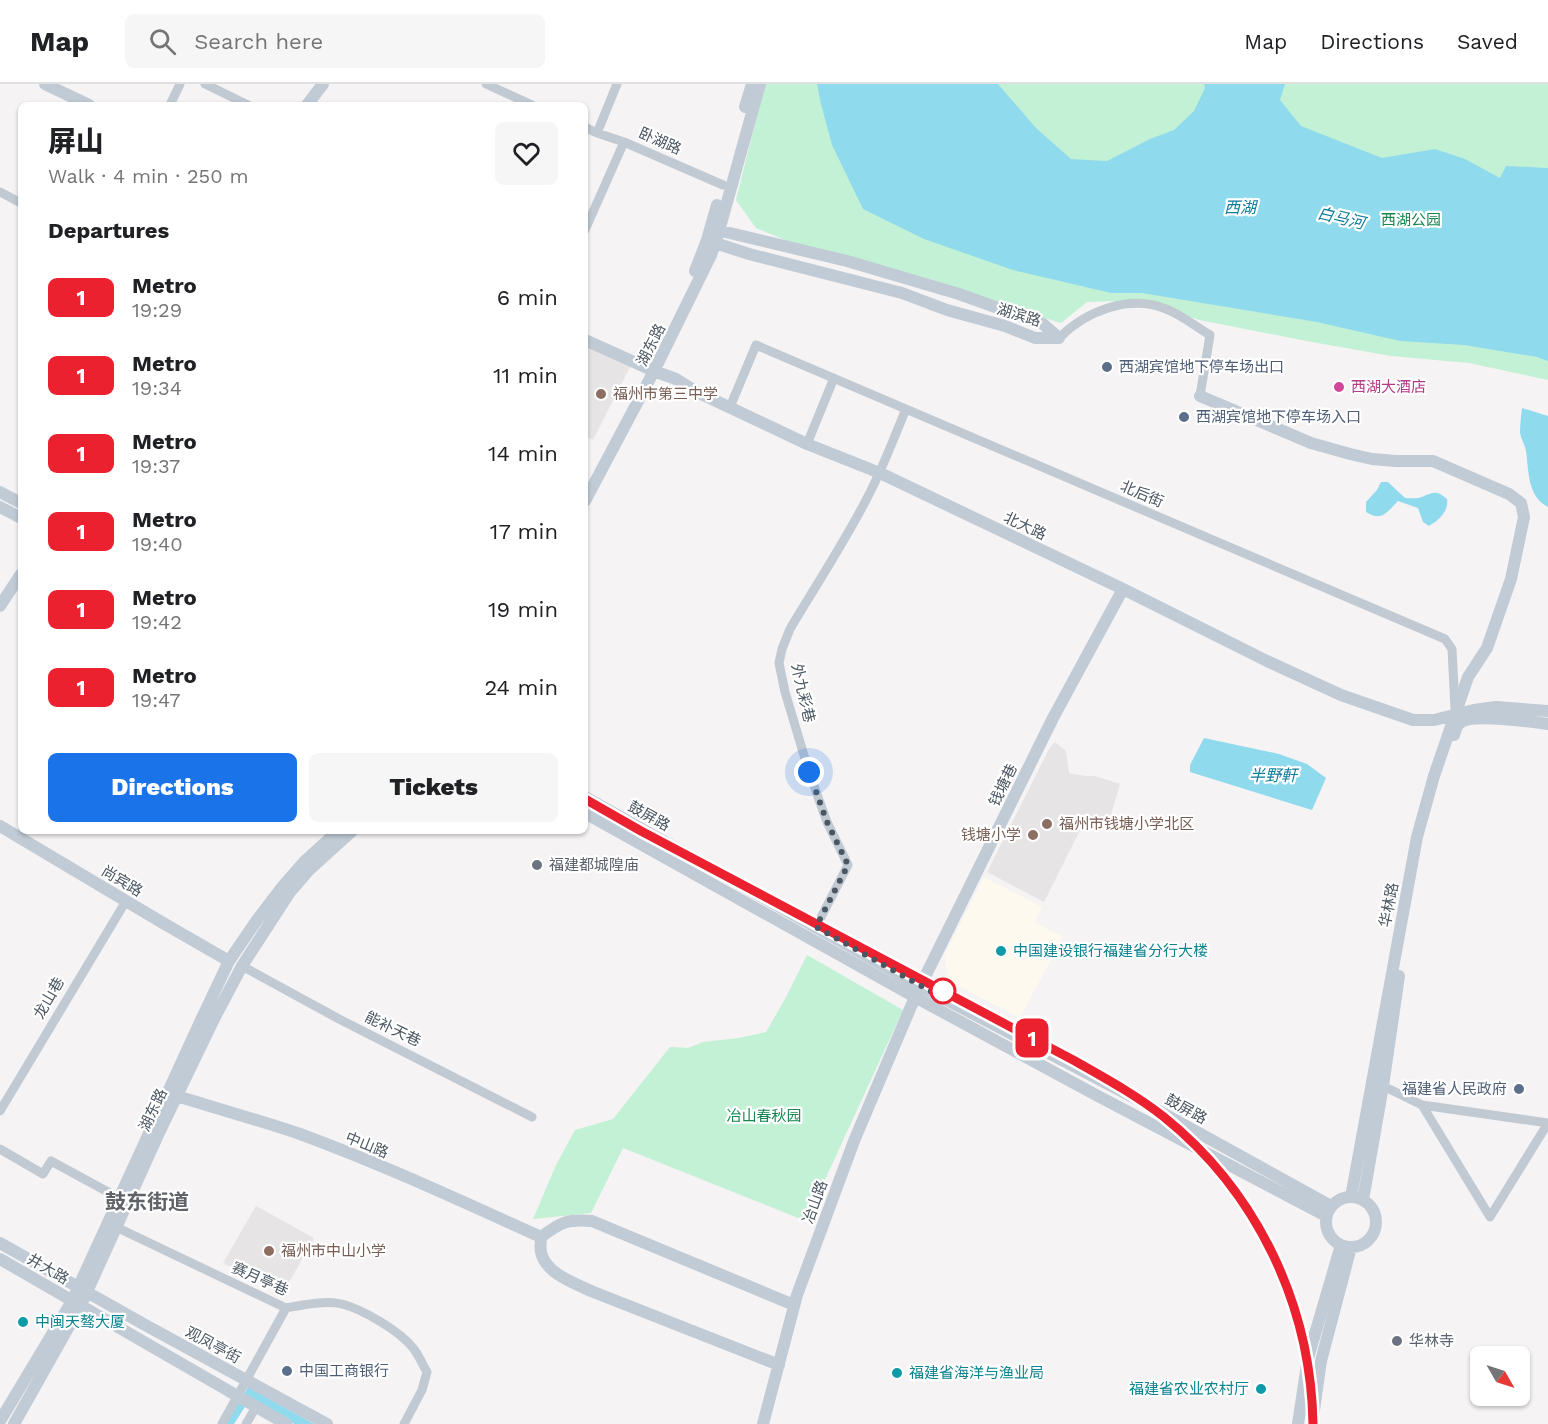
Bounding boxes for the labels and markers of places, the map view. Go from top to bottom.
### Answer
place label: 西湖宾馆地下停车场出口 [1119,358,1284,376]
marker: 西湖宾馆地下停车场出口 [1100,360,1114,374]
place label: 西湖大酒店 [1351,378,1426,396]
marker: 西湖大酒店 [1332,380,1346,394]
place label: 福州市第三中学 [613,385,718,403]
marker: 福州市第三中学 [594,387,608,401]
place label: 西湖宾馆地下停车场入口 [1196,408,1361,426]
marker: 西湖宾馆地下停车场入口 [1177,410,1191,424]
place label: 福州市钱塘小学北区 [1059,815,1194,833]
marker: 福州市钱塘小学北区 [1040,817,1054,831]
place label: 钱塘小学 [961,826,1021,844]
marker: 钱塘小学 [1026,828,1040,842]
place label: 福建都城隍庙 [549,856,639,874]
marker: 福建都城隍庙 [530,858,544,872]
place label: 中国建设银行福建省分行大楼 [1013,942,1208,960]
marker: 中国建设银行福建省分行大楼 [994,944,1008,958]
unlabelled marker [930,978,956,1004]
place label: 福建省人民政府 [1402,1080,1507,1098]
marker: 福建省人民政府 [1512,1082,1526,1096]
place label: 福州市中山小学 [281,1242,386,1260]
marker: 福州市中山小学 [262,1244,276,1258]
place label: 中闽天骜大厦 [35,1313,125,1331]
marker: 中闽天骜大厦 [16,1315,30,1329]
place label: 华林寺 [1409,1332,1454,1350]
marker: 华林寺 [1390,1334,1404,1348]
place label: 中国工商银行 [299,1362,389,1380]
marker: 中国工商银行 [280,1364,294,1378]
place label: 福建省海洋与渔业局 [909,1364,1044,1382]
marker: 福建省海洋与渔业局 [890,1366,904,1380]
place label: 福建省农业农村厅 [1129,1380,1249,1398]
marker: 福建省农业农村厅 [1254,1382,1268,1396]

